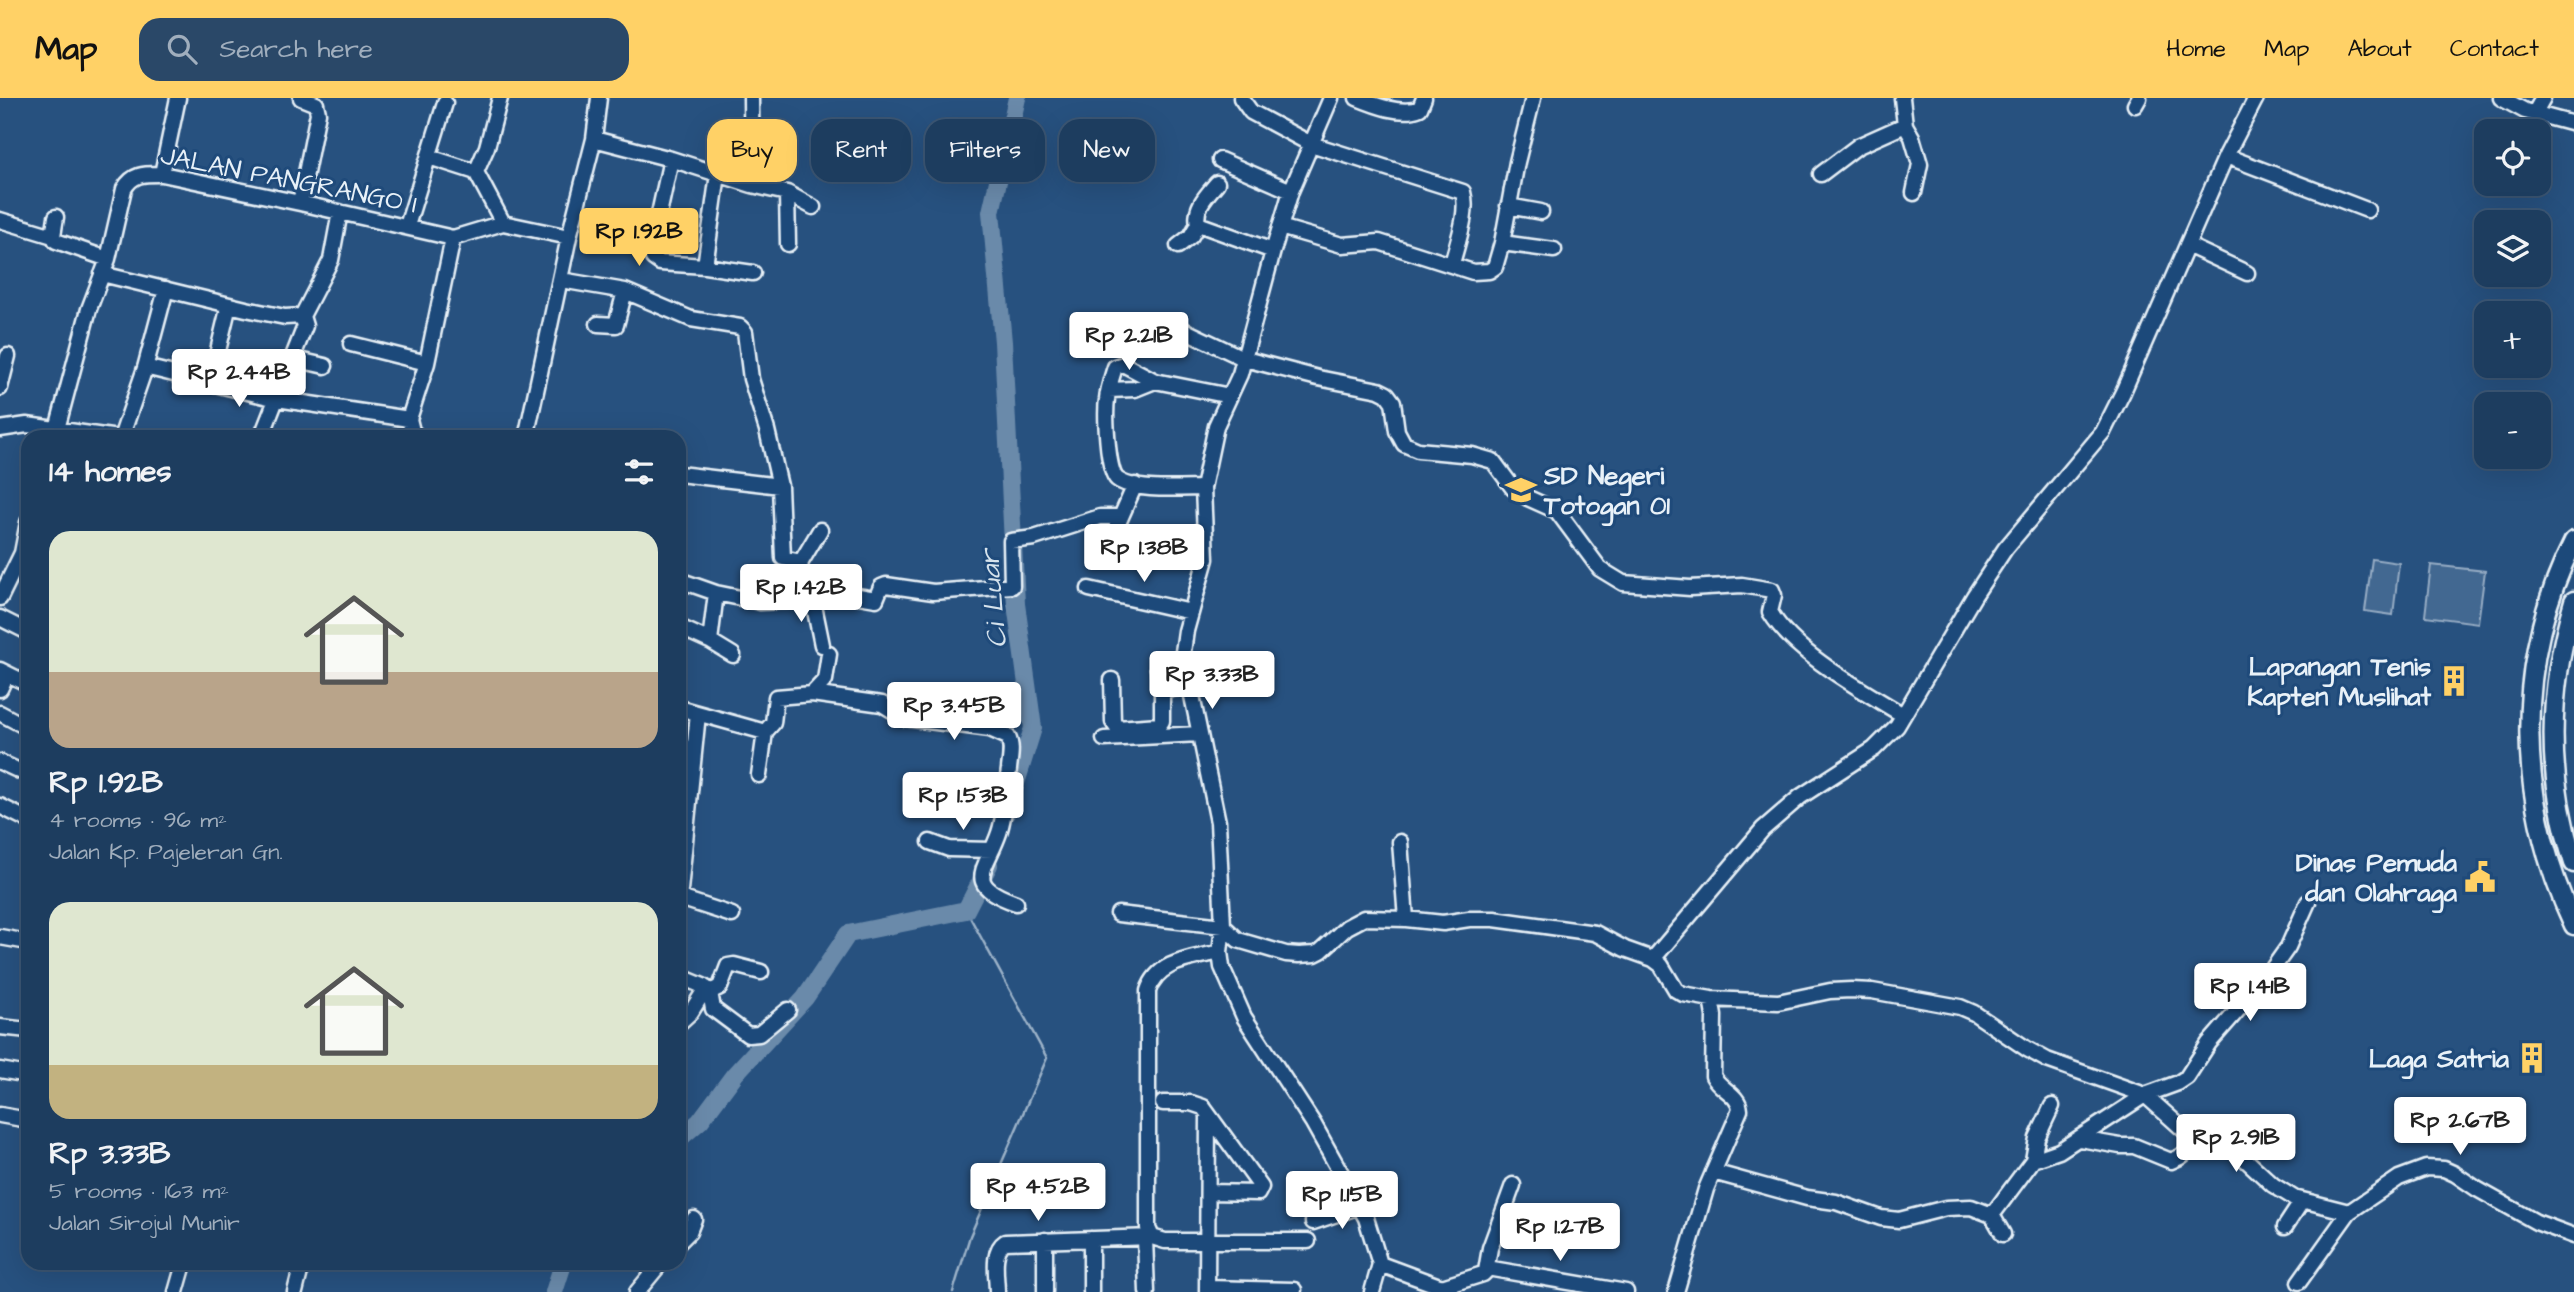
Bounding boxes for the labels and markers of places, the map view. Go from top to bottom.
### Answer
pin: Rp 1.92B [567,208,711,268]
pin: Rp 2.21B [1057,313,1201,372]
pin: Rp 2.44B [167,350,311,409]
place label: SD Negeri Totogan 01 [1543,458,1670,527]
school or university icon: SD Negeri Totogan 01 [1504,473,1538,507]
pin: Rp 1.38B [1072,524,1216,584]
pin: Rp 1.42B [729,564,873,624]
place label: Lapangan Tenis Kapten Muslihat [2247,649,2431,715]
pin: Rp 3.33B [1140,652,1284,711]
building icon: Lapangan Tenis Kapten Muslihat [2437,664,2471,698]
pin: Rp 3.45B [882,682,1026,742]
pin: Rp 1.53B [891,772,1035,832]
place label: Dinas Pemuda dan Olahraga [2296,845,2458,914]
public building icon: Dinas Pemuda dan Olahraga [2463,860,2497,894]
pin: Rp 1.41B [2178,964,2322,1023]
place label: Laga Satria [2369,1041,2510,1080]
building icon: Laga Satria [2515,1041,2549,1075]
pin: Rp 2.67B [2388,1098,2532,1157]
pin: Rp 2.91B [2164,1114,2308,1174]
pin: Rp 4.52B [966,1164,1110,1223]
pin: Rp 1.15B [1270,1172,1414,1231]
pin: Rp 1.27B [1488,1204,1632,1263]

